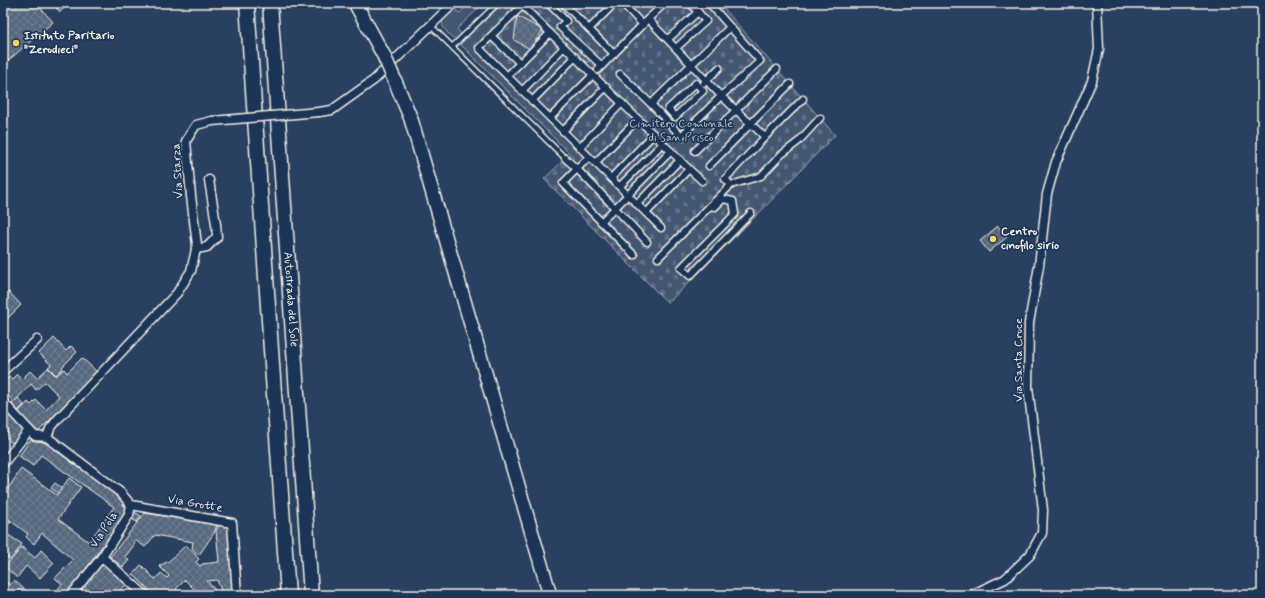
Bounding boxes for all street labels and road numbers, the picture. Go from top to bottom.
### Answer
street label: Via Starza [169,143,187,199]
street label: Autostrada del Sole [279,251,302,347]
street label: Via Santa Croce [1011,318,1027,402]
street label: Via Grotte [166,491,224,517]
street label: Via Pola [86,509,122,551]

